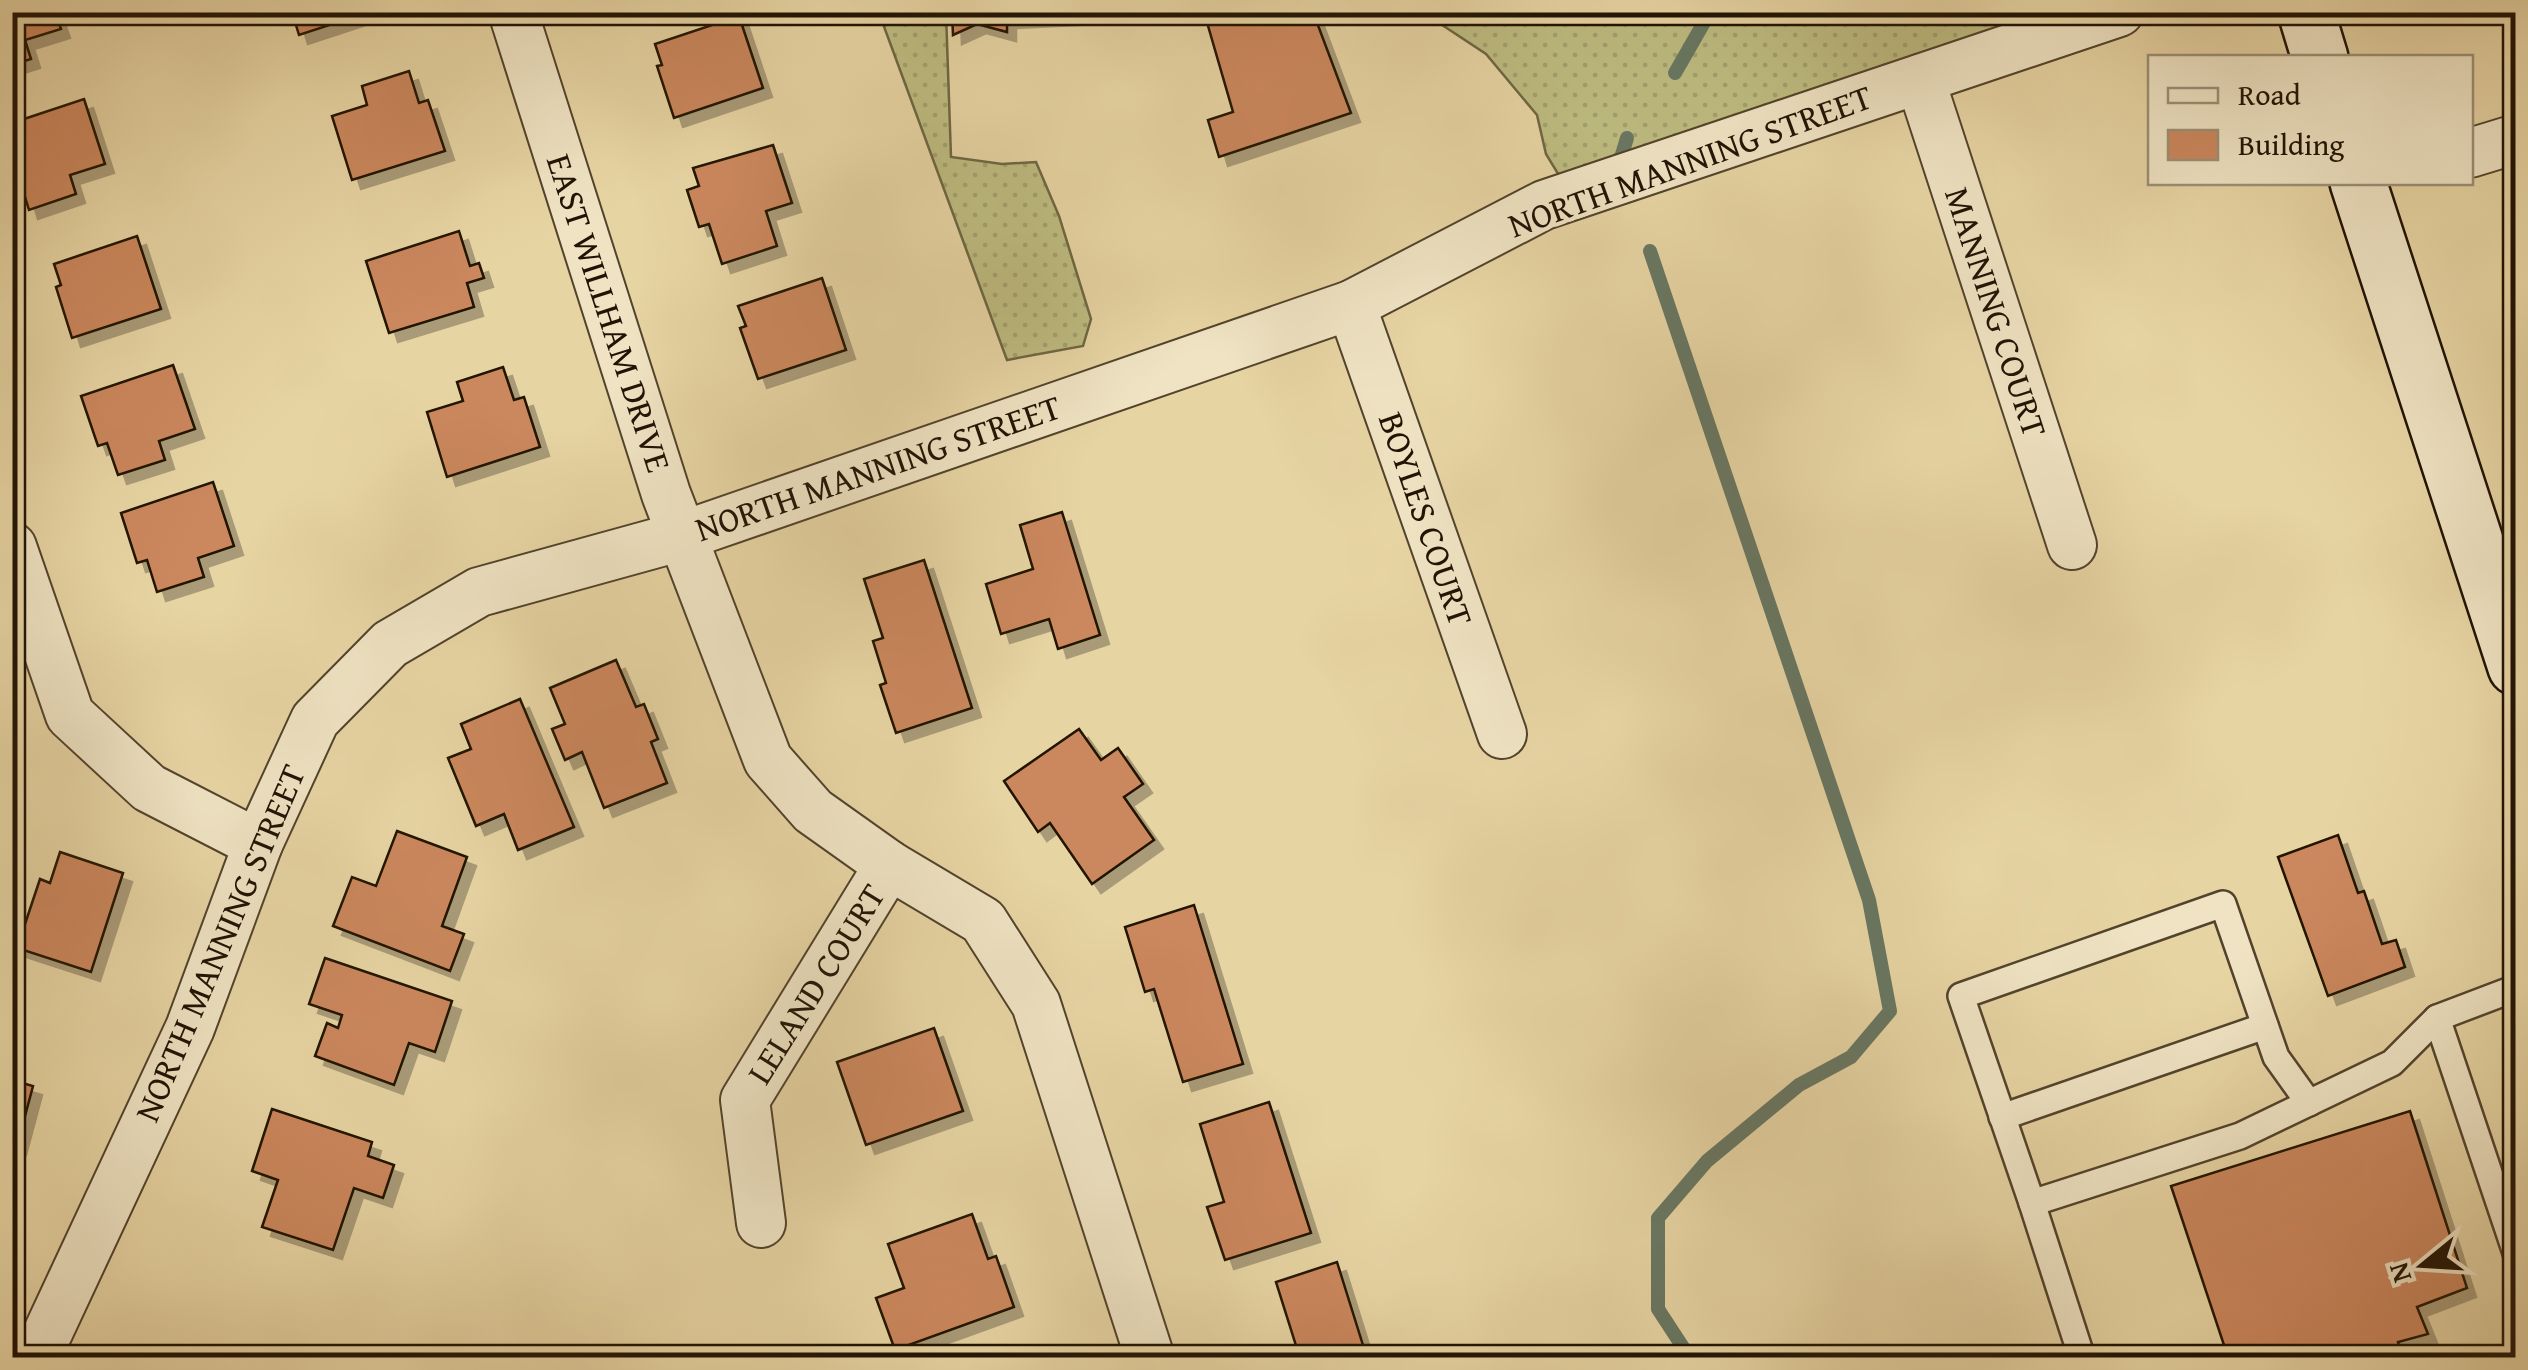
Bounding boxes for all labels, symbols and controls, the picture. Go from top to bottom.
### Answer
legend [2148,55,2473,185]
street label: NORTH MANNING STREET [1501,71,1879,250]
text: Road [2238,72,2301,116]
text: Building [2238,122,2344,166]
street label: EAST WILLHAM DRIVE [534,147,685,478]
street label: MANNING COURT [1932,180,2061,443]
street label: NORTH MANNING STREET [688,381,1068,554]
street label: BOYLES COURT [1366,405,1487,633]
street label: NORTH MANNING STREET [121,756,318,1129]
street label: LELAND COURT [734,874,897,1094]
north arrow [2373,1215,2473,1315]
text: N [2376,1257,2421,1288]

